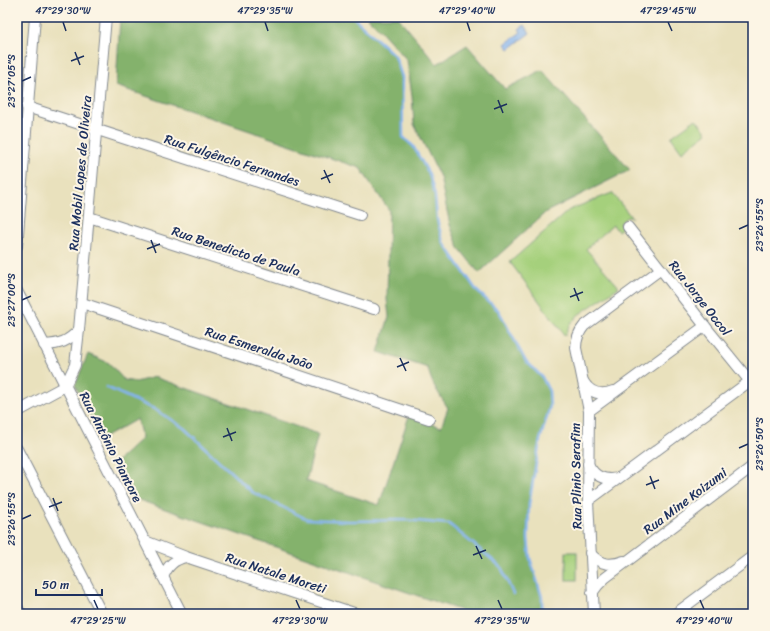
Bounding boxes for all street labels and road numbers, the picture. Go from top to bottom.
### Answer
street label: Rua Mobil Lopes de Oliveira [62,94,98,252]
street label: Rua Fulgêncio Fernandes [161,127,303,193]
street label: Rua Benedicto de Paula [169,219,304,283]
street label: Rua Jorge Occol [663,255,737,341]
street label: Rua Esmeralda João [202,320,316,376]
street label: Rua Antônio Piantore [73,387,149,507]
street label: Rua Plinio Serafim [564,423,588,529]
street label: Rua Mine Koizumi [638,461,732,540]
street label: Rua Natale Moreti [223,546,330,600]

